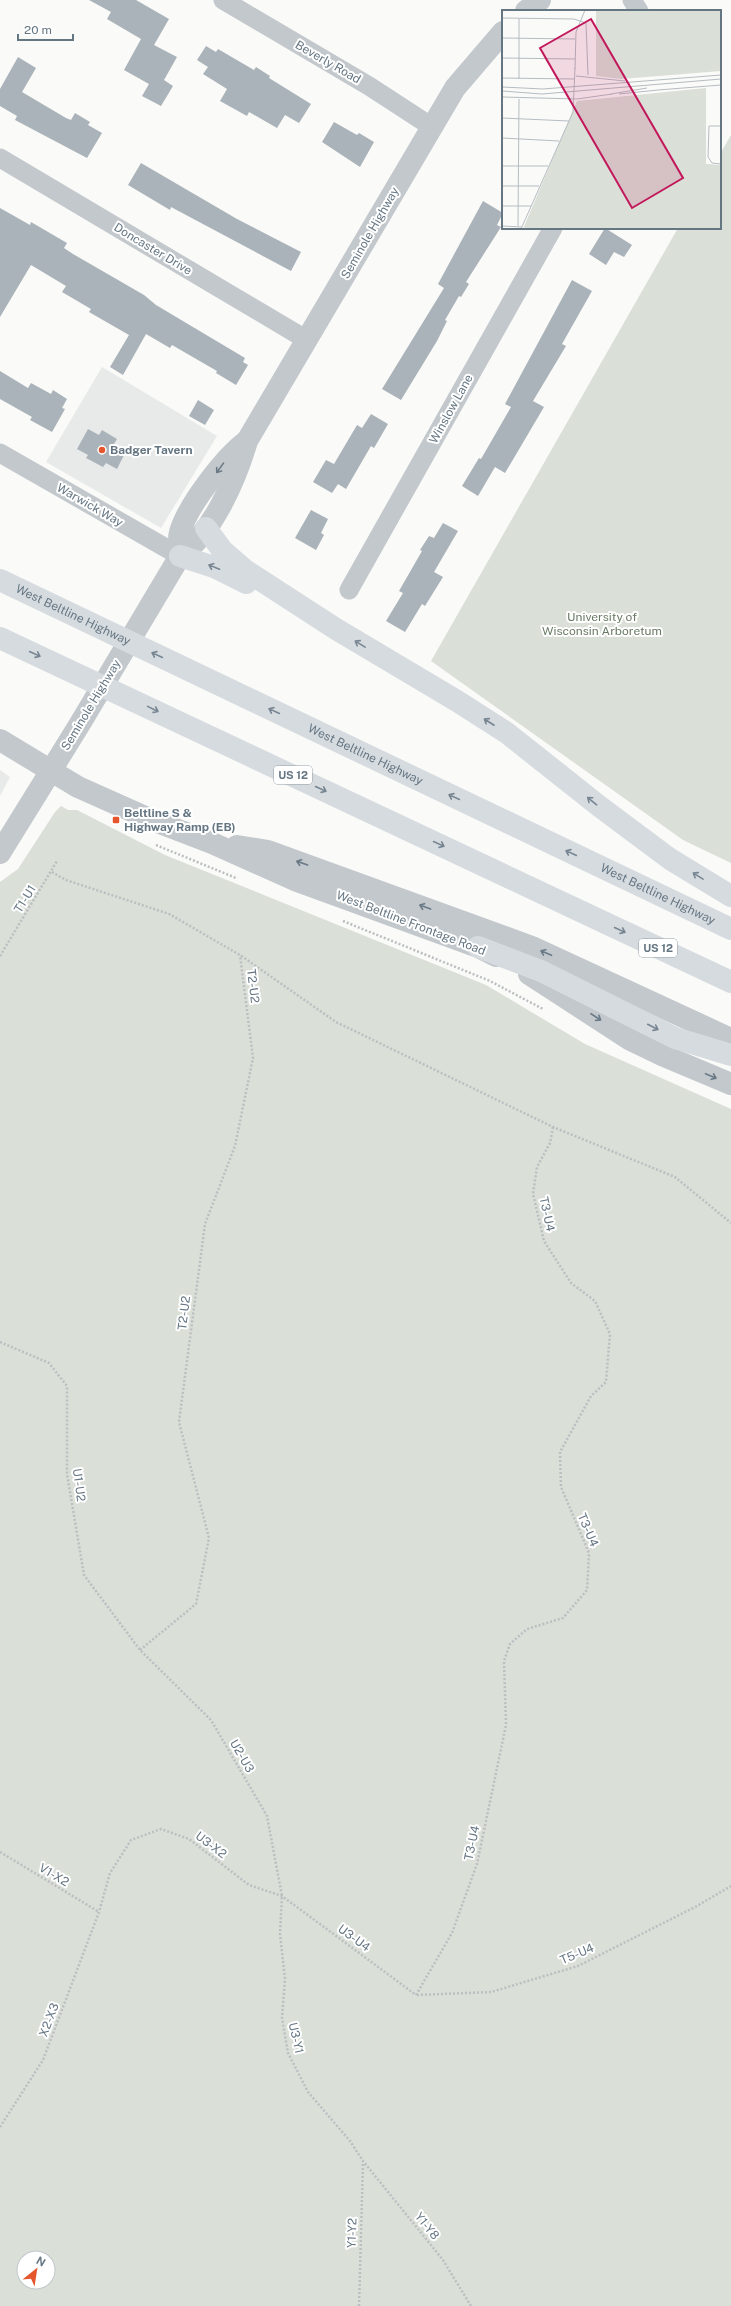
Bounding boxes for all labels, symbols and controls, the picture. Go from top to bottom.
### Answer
inset map [502,10,721,229]
scale bar [18,16,73,42]
text: 20 m [24,23,52,37]
street label: Beverly Road [293,38,363,86]
street label: Seminole Highway [338,184,402,281]
street label: Doncaster Drive [111,220,195,278]
street label: Winslow Lane [426,372,476,446]
place label: Badger Tavern [110,443,193,457]
marker: Badger Tavern [97,445,107,455]
one-way arrow [215,462,224,473]
street label: Warwick Way [54,480,126,530]
one-way arrow [208,563,220,570]
street label: West Beltline Highway [13,582,133,649]
park label: University of Wisconsin Arboretum [542,610,662,638]
one-way arrow [355,639,367,647]
one-way arrow [29,651,41,658]
one-way arrow [151,651,163,658]
street label: Seminole Highway [58,657,124,753]
one-way arrow [147,706,159,713]
one-way arrow [268,707,280,714]
one-way arrow [483,717,495,725]
street label: West Beltline Highway [306,721,426,788]
road number: US 12 [274,766,312,784]
one-way arrow [315,786,327,793]
one-way arrow [448,793,460,800]
one-way arrow [586,796,597,805]
place label: Beltline S & Highway Ramp (EB) [124,806,236,834]
marker: Beltline S & Highway Ramp (EB) [111,815,121,825]
one-way arrow [432,841,444,848]
one-way arrow [566,849,578,856]
one-way arrow [296,859,309,866]
street label: West Beltline Highway [598,861,718,928]
one-way arrow [693,872,704,880]
street label: T1-U1 [11,883,39,915]
street label: West Beltline Frontage Road [334,888,488,958]
one-way arrow [419,902,431,910]
one-way arrow [614,927,626,934]
road number: US 12 [639,939,677,957]
one-way arrow [541,948,553,956]
street label: T2-U2 [244,968,262,1004]
one-way arrow [590,1013,601,1021]
one-way arrow [647,1024,659,1032]
one-way arrow [705,1073,717,1080]
street label: T3-U4 [536,1195,558,1233]
street label: T2-U2 [175,1295,193,1331]
street label: U1-U2 [70,1467,88,1503]
street label: T3-U4 [575,1511,601,1549]
street label: U2-U3 [227,1737,257,1775]
street label: T3-U4 [461,1824,483,1862]
street label: U3-X2 [193,1829,229,1861]
street label: V1-X2 [37,1861,71,1889]
street label: U3-U4 [335,1922,373,1955]
street label: T5-U4 [558,1940,596,1967]
street label: X2-X3 [36,2001,62,2039]
street label: U3-Y1 [286,2021,306,2055]
street label: Y1-Y8 [412,2210,442,2243]
street label: Y1-Y2 [344,2218,360,2248]
north arrow [16,2250,56,2290]
text: N [34,2254,48,2269]

